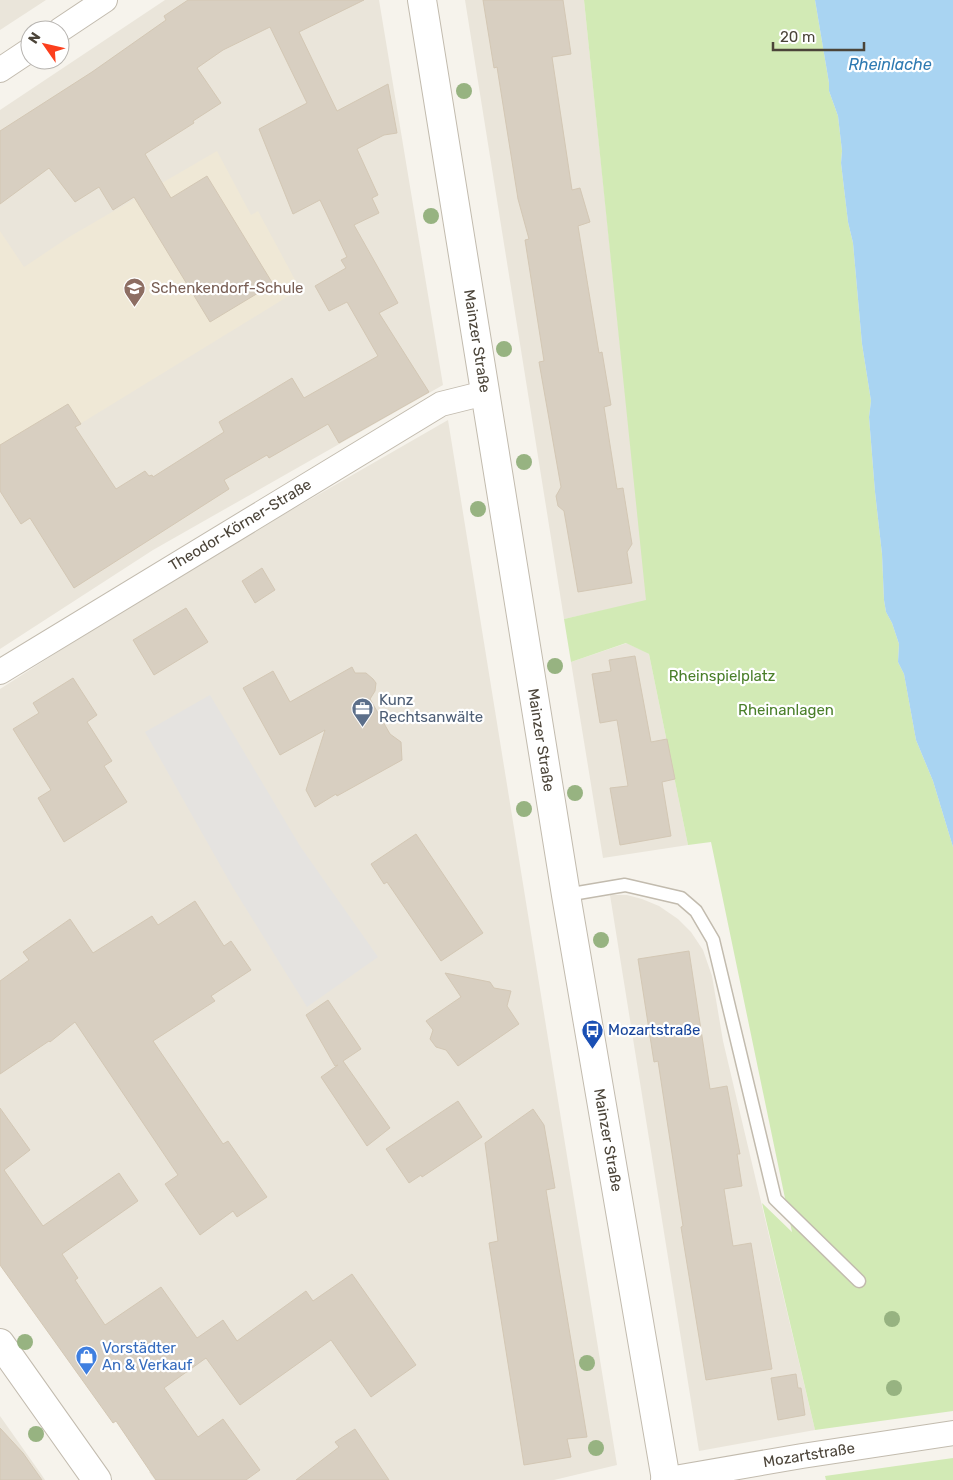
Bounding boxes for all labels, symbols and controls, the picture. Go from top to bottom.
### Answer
north arrow [20,20,70,70]
scale bar [773,20,864,52]
text: 20 m [780,28,815,46]
text: N [25,29,45,47]
water label: Rheinlache [848,55,932,74]
school or university icon: Schenkendorf-Schule [123,276,147,307]
place label: Schenkendorf-Schule [151,279,303,297]
street label: Mainzer Straße [460,288,494,394]
street label: Theodor-Körner-Straße [165,475,315,575]
park label: Rheinspielplatz [669,667,776,685]
street label: Mainzer Straße [524,687,558,793]
place label: Kunz Rechtsanwälte [379,691,483,726]
office icon: Kunz Rechtsanwälte [351,697,375,728]
park label: Rheinanlagen [738,701,834,719]
bus stop icon: Mozartstraße [580,1018,604,1049]
place label: Mozartstraße [608,1021,701,1039]
street label: Mainzer Straße [590,1087,626,1193]
place label: Vorstädter An & Verkauf [102,1339,193,1374]
shop icon: Vorstädter An & Verkauf [74,1345,98,1376]
street label: Mozartstraße [762,1439,856,1471]

